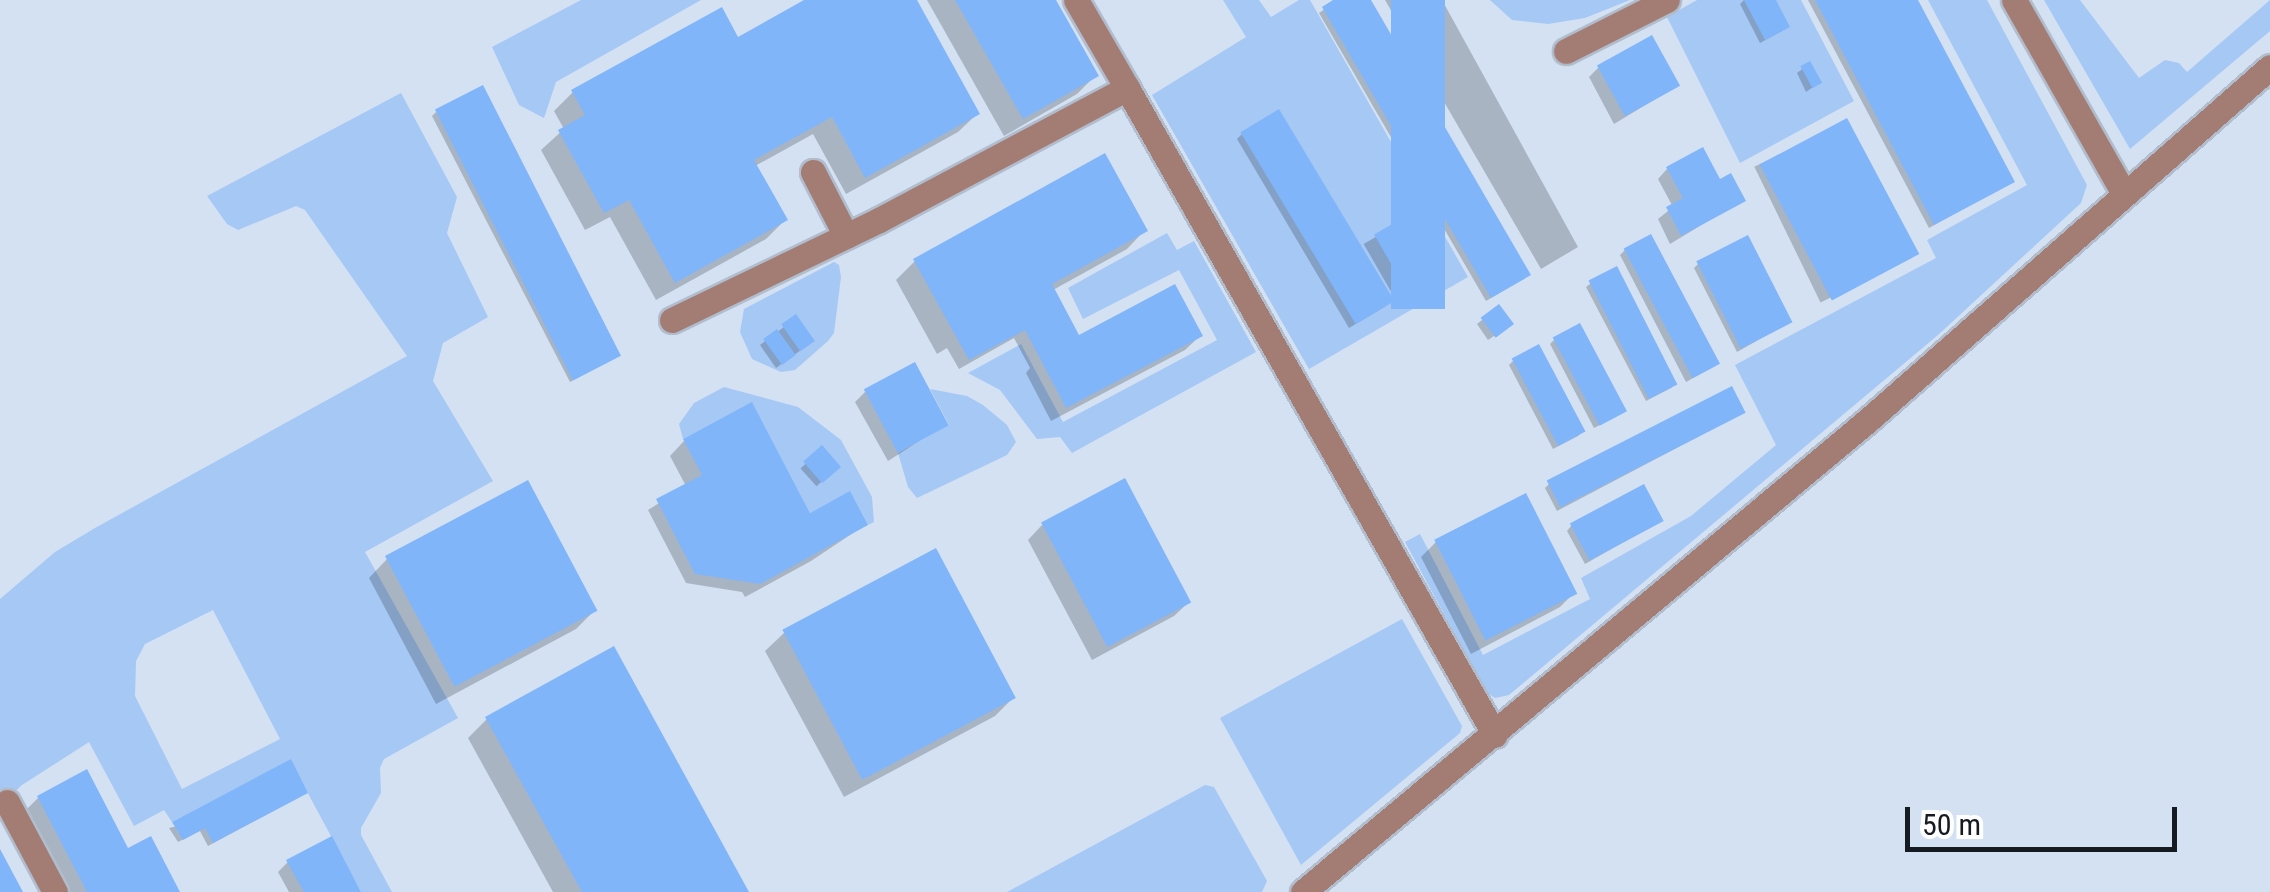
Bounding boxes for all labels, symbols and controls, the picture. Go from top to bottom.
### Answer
scale bar [1910,787,2182,849]
text: 50 m [1922,807,1981,842]

